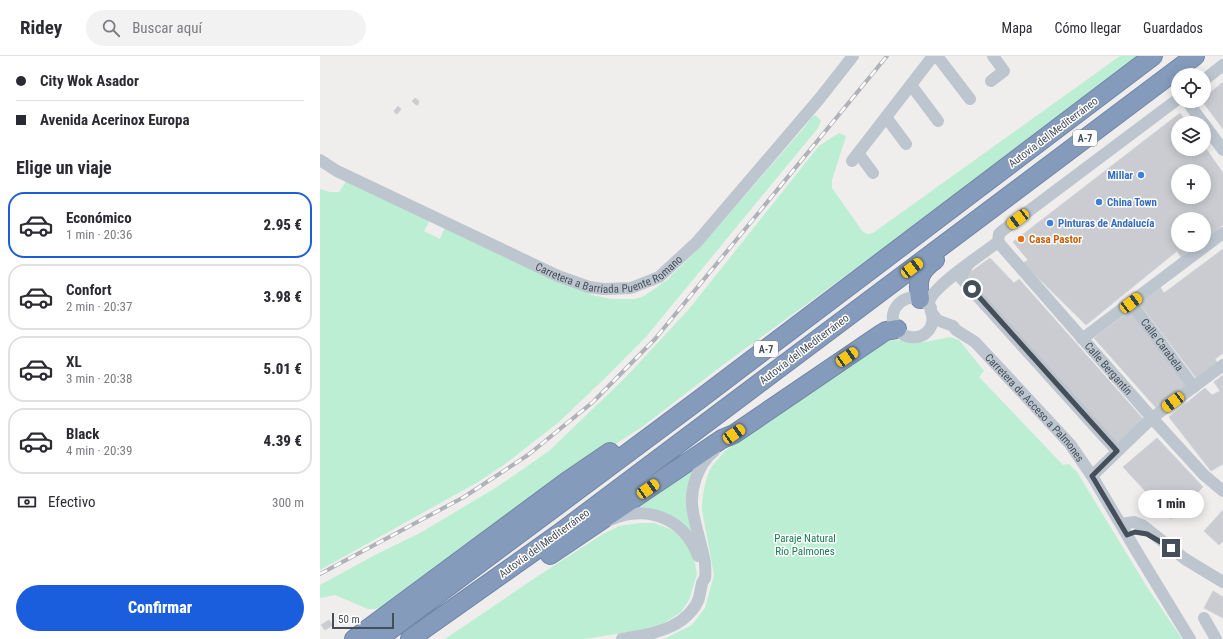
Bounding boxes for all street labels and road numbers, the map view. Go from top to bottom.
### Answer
street label: Autovía del Mediterráneo [1006,94,1101,170]
road number: A-7 [1073,130,1097,146]
street label: Carretera a Barriada Puente Romano [529,247,687,271]
street label: Autovía del Mediterráneo [757,311,852,387]
street label: Calle Carabela [1138,316,1186,374]
street label: Calle Bergantín [1082,340,1135,398]
road number: A-7 [754,341,778,357]
street label: Carretera de Acceso a Palmones [982,351,1086,465]
street label: Autovía del Mediterráneo [497,506,592,581]

